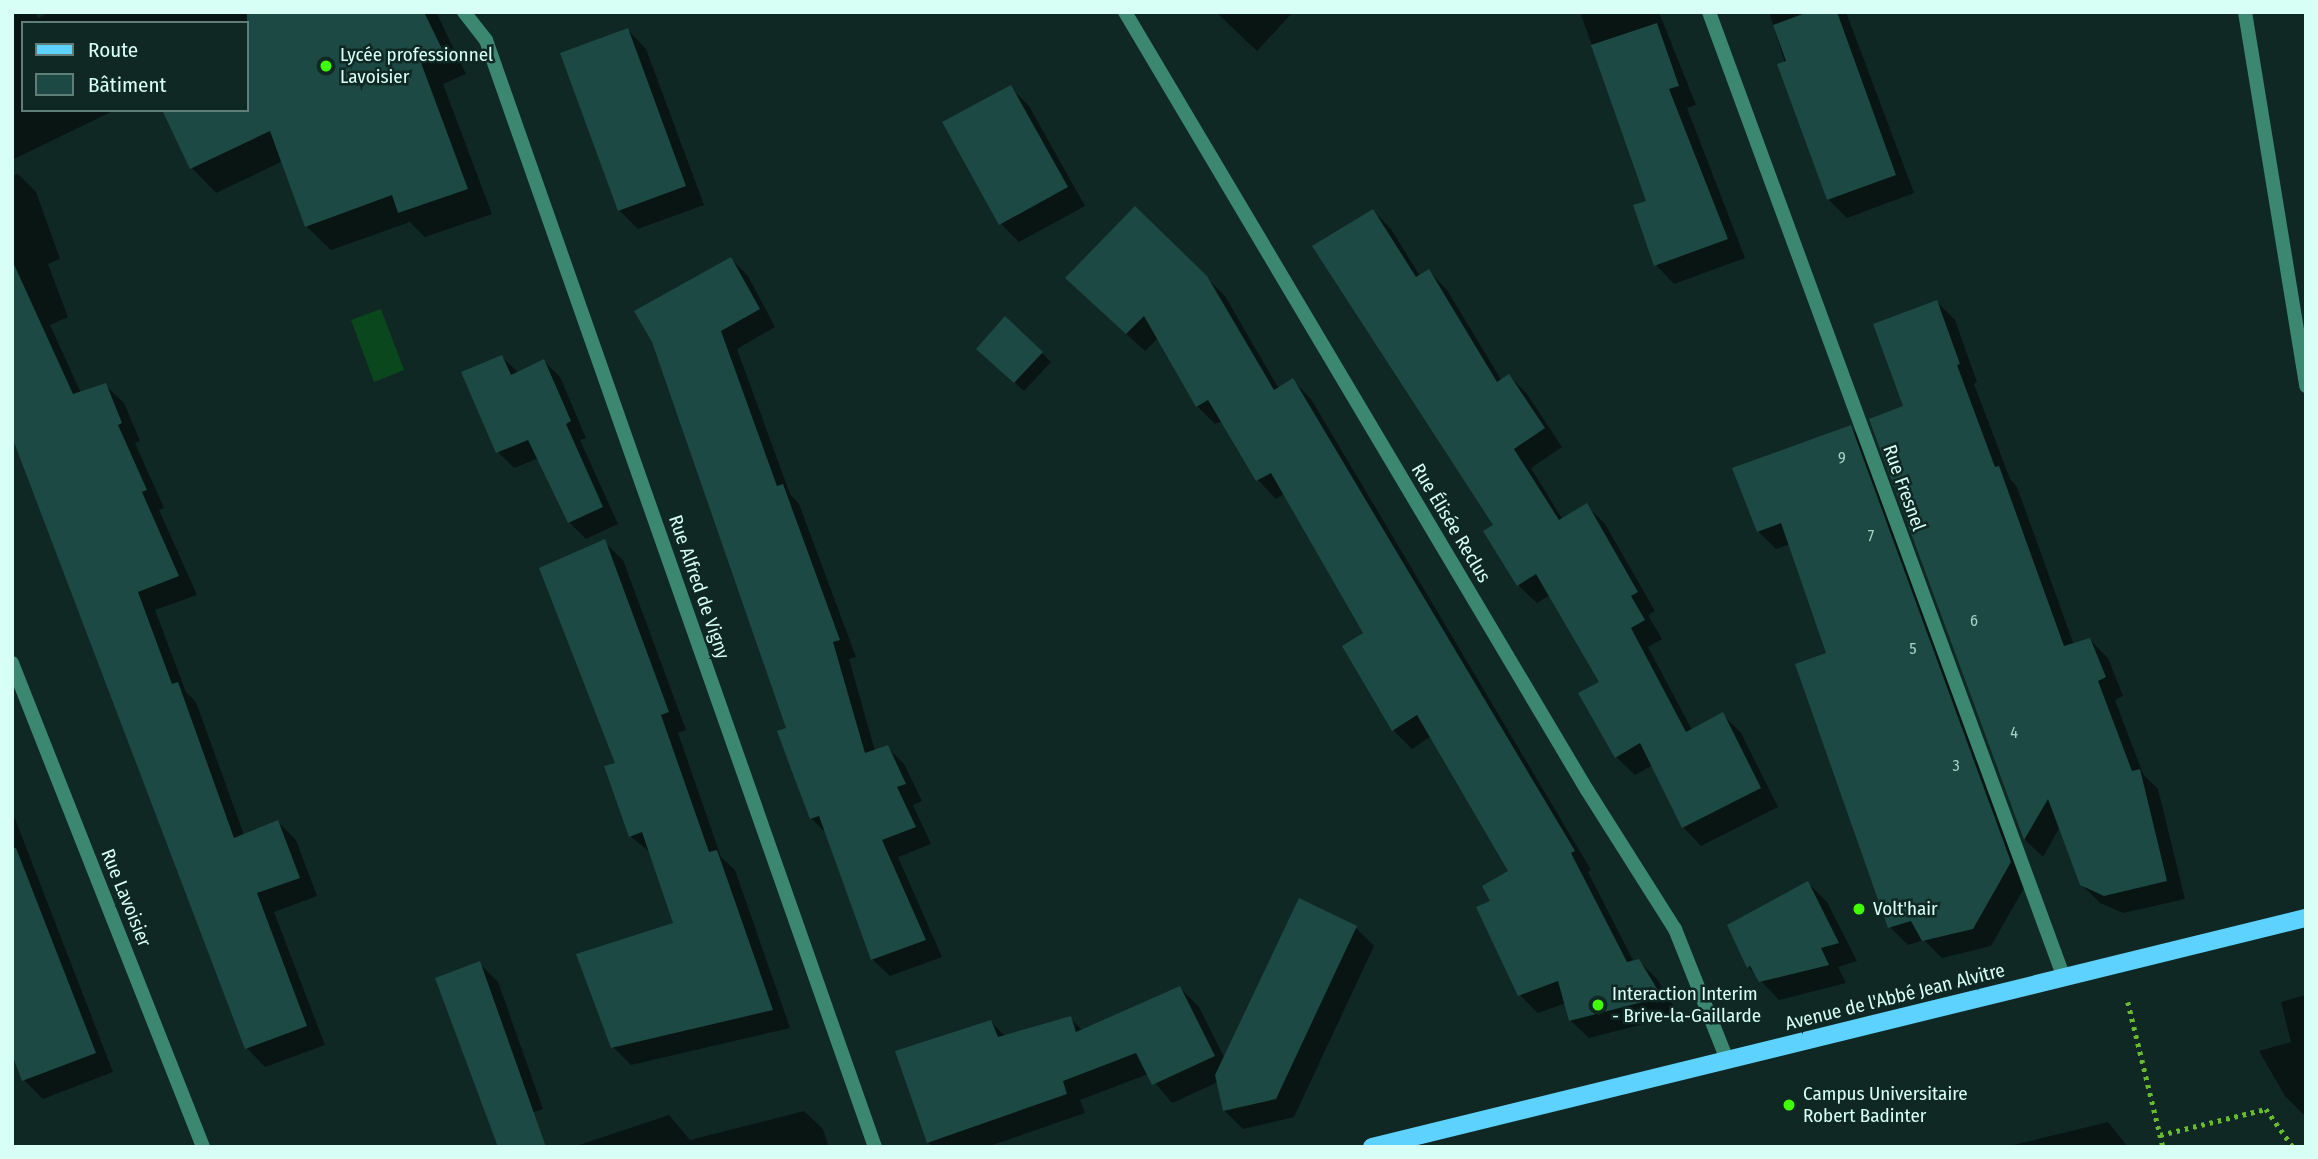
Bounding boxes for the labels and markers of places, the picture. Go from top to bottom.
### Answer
place label: Lycée professionnel Lavoisier [340,44,493,88]
marker: Lycée professionnel Lavoisier [318,58,334,74]
place label: Volt'hair [1873,898,1938,920]
marker: Volt'hair [1851,901,1867,917]
place label: Interaction Interim - Brive-la-Gaillarde [1612,983,1761,1027]
marker: Interaction Interim - Brive-la-Gaillarde [1590,997,1606,1013]
place label: Campus Universitaire Robert Badinter [1803,1083,1968,1127]
marker: Campus Universitaire Robert Badinter [1781,1097,1797,1113]

